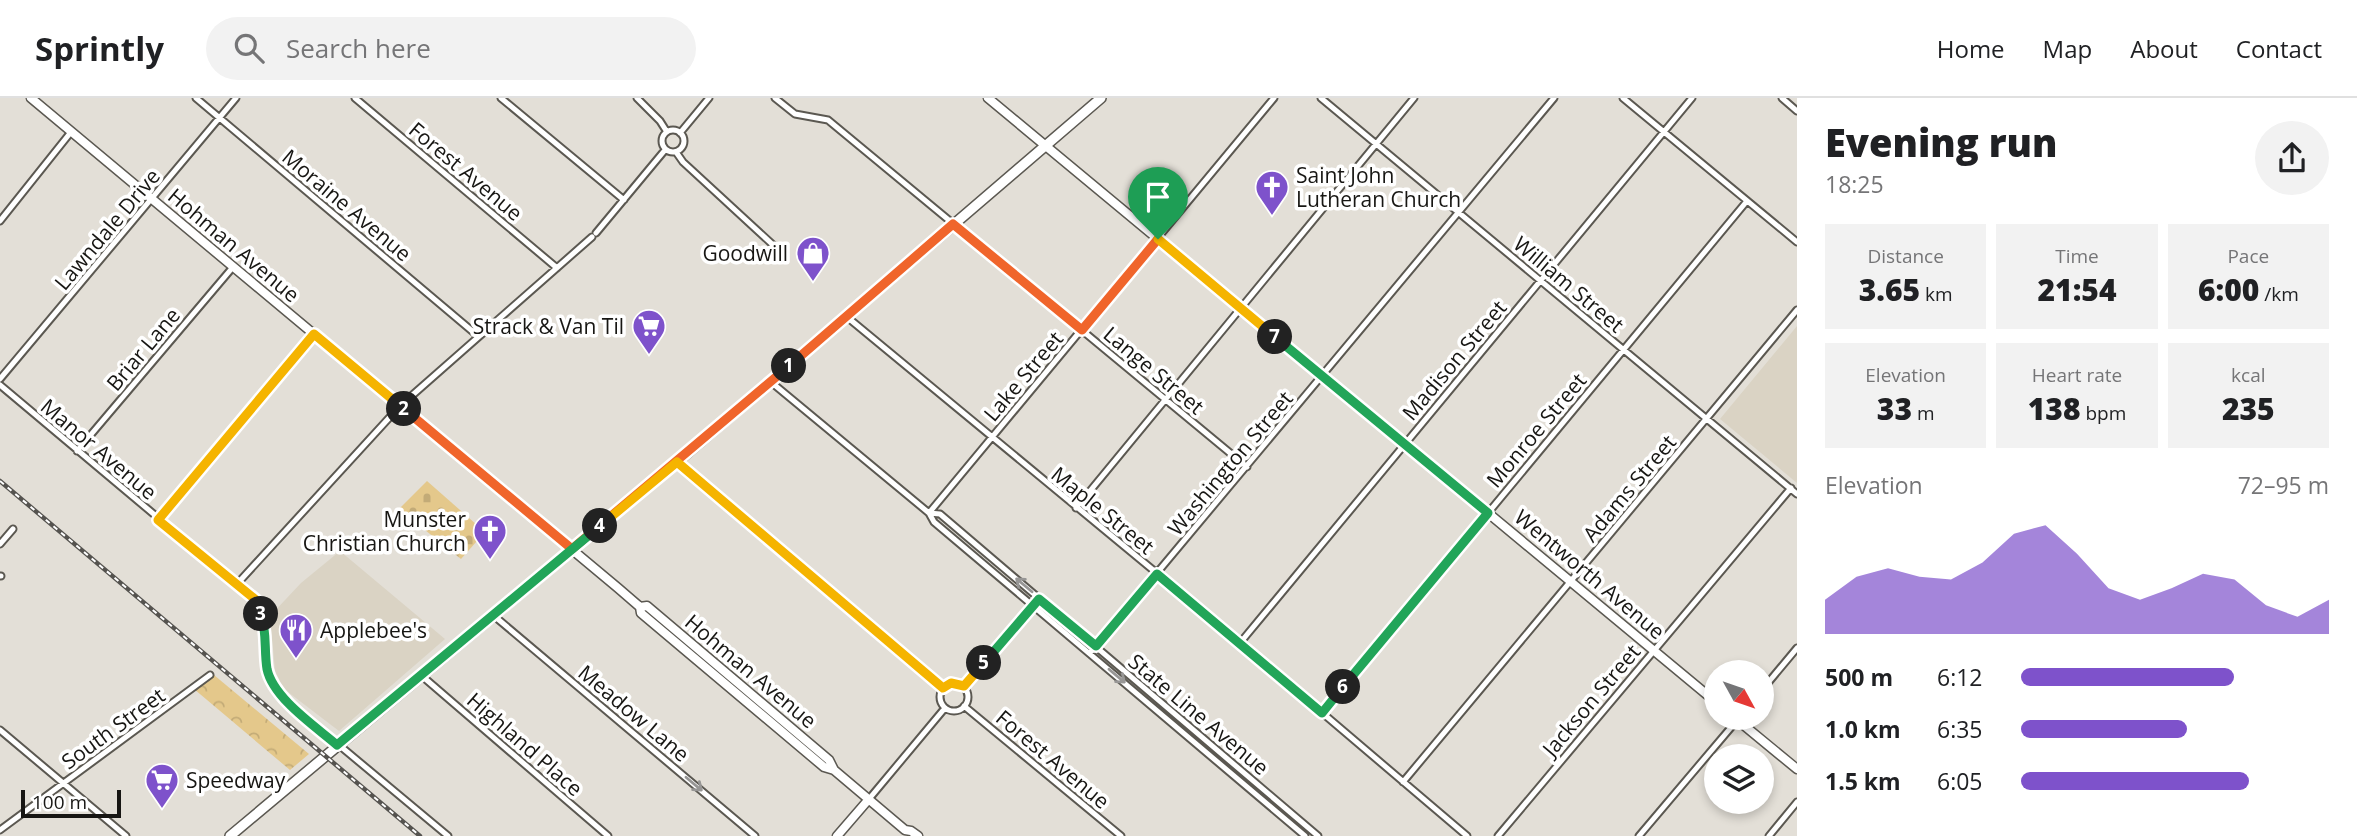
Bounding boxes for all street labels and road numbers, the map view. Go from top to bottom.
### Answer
street label: Forest Avenue [403,115,529,227]
street label: Moraine Avenue [277,143,417,267]
street label: Lawndale Drive [48,162,166,296]
street label: Hohman Avenue [162,182,306,308]
street label: William Street [1508,230,1630,338]
street label: Madison Street [1396,294,1512,426]
street label: Briar Lane [100,302,186,396]
street label: Lange Street [1098,320,1210,420]
street label: Lake Street [977,325,1069,427]
street label: Monroe Street [1480,367,1592,493]
street label: Washington Street [1161,385,1299,541]
street label: Manor Avenue [35,392,163,506]
street label: Adams Street [1576,429,1682,547]
street label: Maple Street [1046,460,1160,560]
street label: Wentworth Avenue [1509,503,1671,645]
street label: Hohman Avenue [679,608,823,734]
street label: Jackson Street [1535,638,1646,763]
street label: State Line Avenue [1123,647,1275,781]
street label: Meadow Lane [573,658,695,768]
street label: South Street [56,681,170,775]
street label: Highland Place [461,686,589,802]
street label: Forest Avenue [990,703,1116,815]

